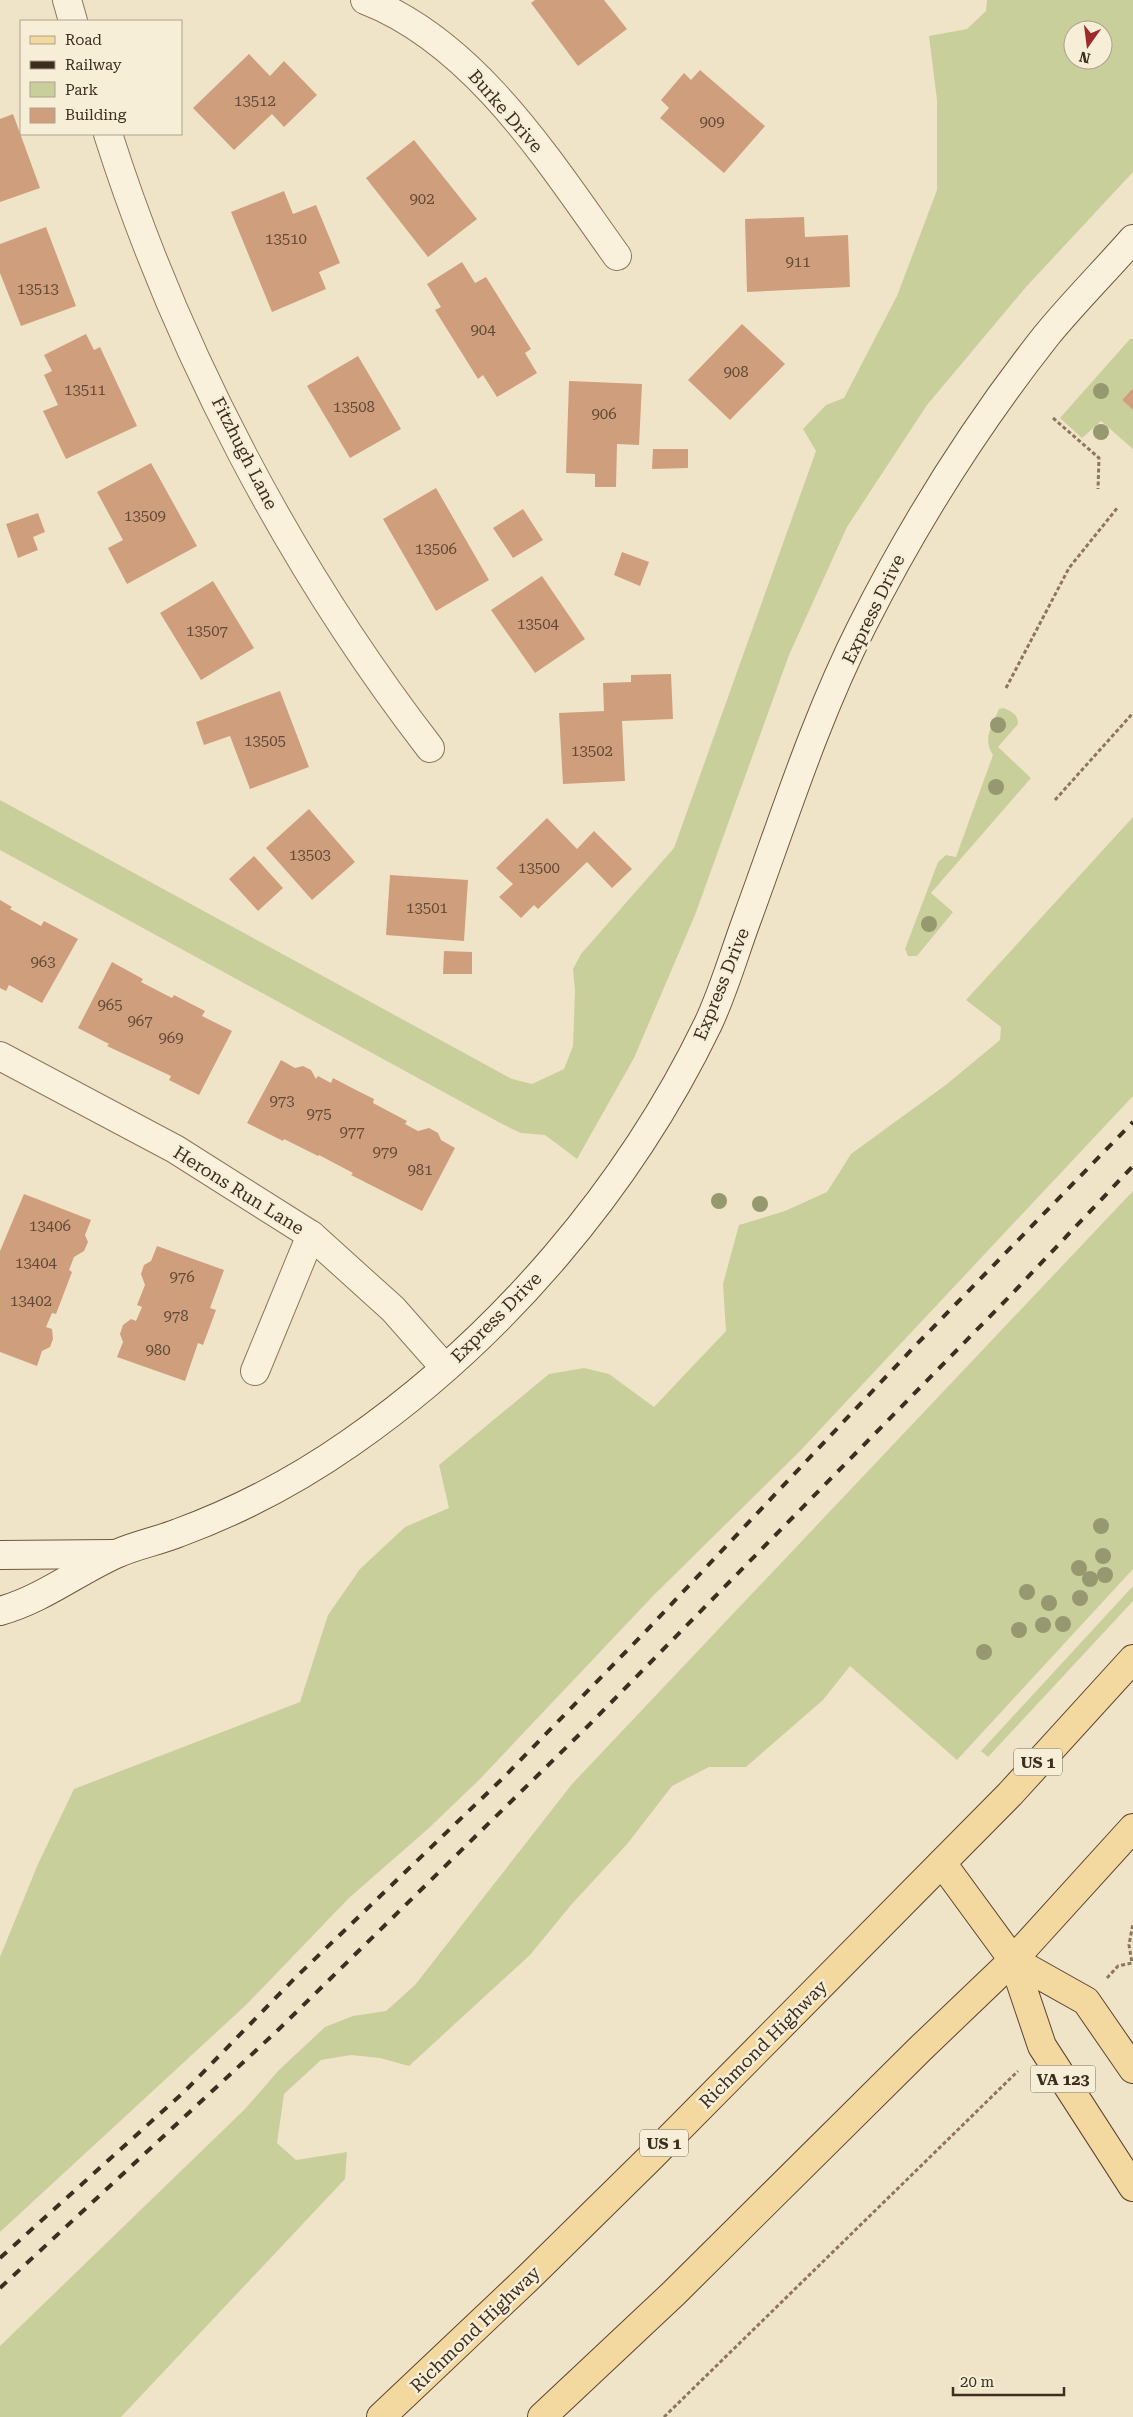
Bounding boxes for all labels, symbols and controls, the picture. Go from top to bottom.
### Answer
legend [20,20,182,135]
north arrow [1063,20,1113,70]
text: Road [65,31,102,49]
text: N [1077,48,1092,67]
text: Railway [65,56,122,74]
street label: Burke Drive [464,65,548,157]
text: Park [65,81,99,99]
house number: 13512 [234,92,276,110]
text: Building [65,106,127,124]
house number: 909 [699,113,725,131]
house number: 902 [409,190,435,208]
house number: 13510 [265,230,307,248]
house number: 911 [785,253,811,271]
house number: 13513 [17,280,59,298]
house number: 904 [470,321,496,339]
house number: 908 [723,363,749,381]
house number: 13511 [64,381,106,399]
street label: Fitzhugh Lane [208,393,282,513]
house number: 13508 [333,398,375,416]
house number: 906 [591,405,617,423]
house number: 13509 [124,507,166,525]
house number: 13506 [415,540,457,558]
street label: Express Drive [837,551,909,667]
house number: 13504 [517,615,560,633]
house number: 13507 [186,622,228,640]
house number: 13505 [244,732,286,750]
house number: 13502 [571,742,613,760]
house number: 13503 [289,846,331,864]
house number: 13500 [518,859,560,877]
house number: 13501 [406,899,448,917]
street label: Express Drive [689,925,753,1043]
house number: 963 [30,953,56,971]
house number: 965 [97,996,123,1014]
house number: 967 [127,1012,153,1030]
house number: 969 [158,1029,184,1047]
house number: 973 [269,1092,295,1110]
house number: 975 [306,1105,332,1123]
house number: 977 [339,1123,365,1141]
street label: Herons Run Lane [170,1141,308,1239]
house number: 979 [372,1143,398,1161]
house number: 981 [407,1161,433,1179]
house number: 13406 [29,1217,71,1235]
house number: 13404 [15,1254,58,1272]
street label: Express Drive [446,1267,546,1367]
house number: 976 [169,1268,195,1286]
house number: 13402 [10,1292,52,1310]
house number: 978 [163,1307,189,1325]
house number: 980 [145,1341,171,1359]
road number: US 1 [1014,1748,1062,1775]
street label: Richmond Highway [695,1975,832,2112]
road number: VA 123 [1030,2066,1096,2092]
road number: US 1 [640,2130,688,2156]
street label: Richmond Highway [406,2261,544,2396]
scale bar [953,2364,1064,2396]
text: 20 m [960,2373,995,2391]

